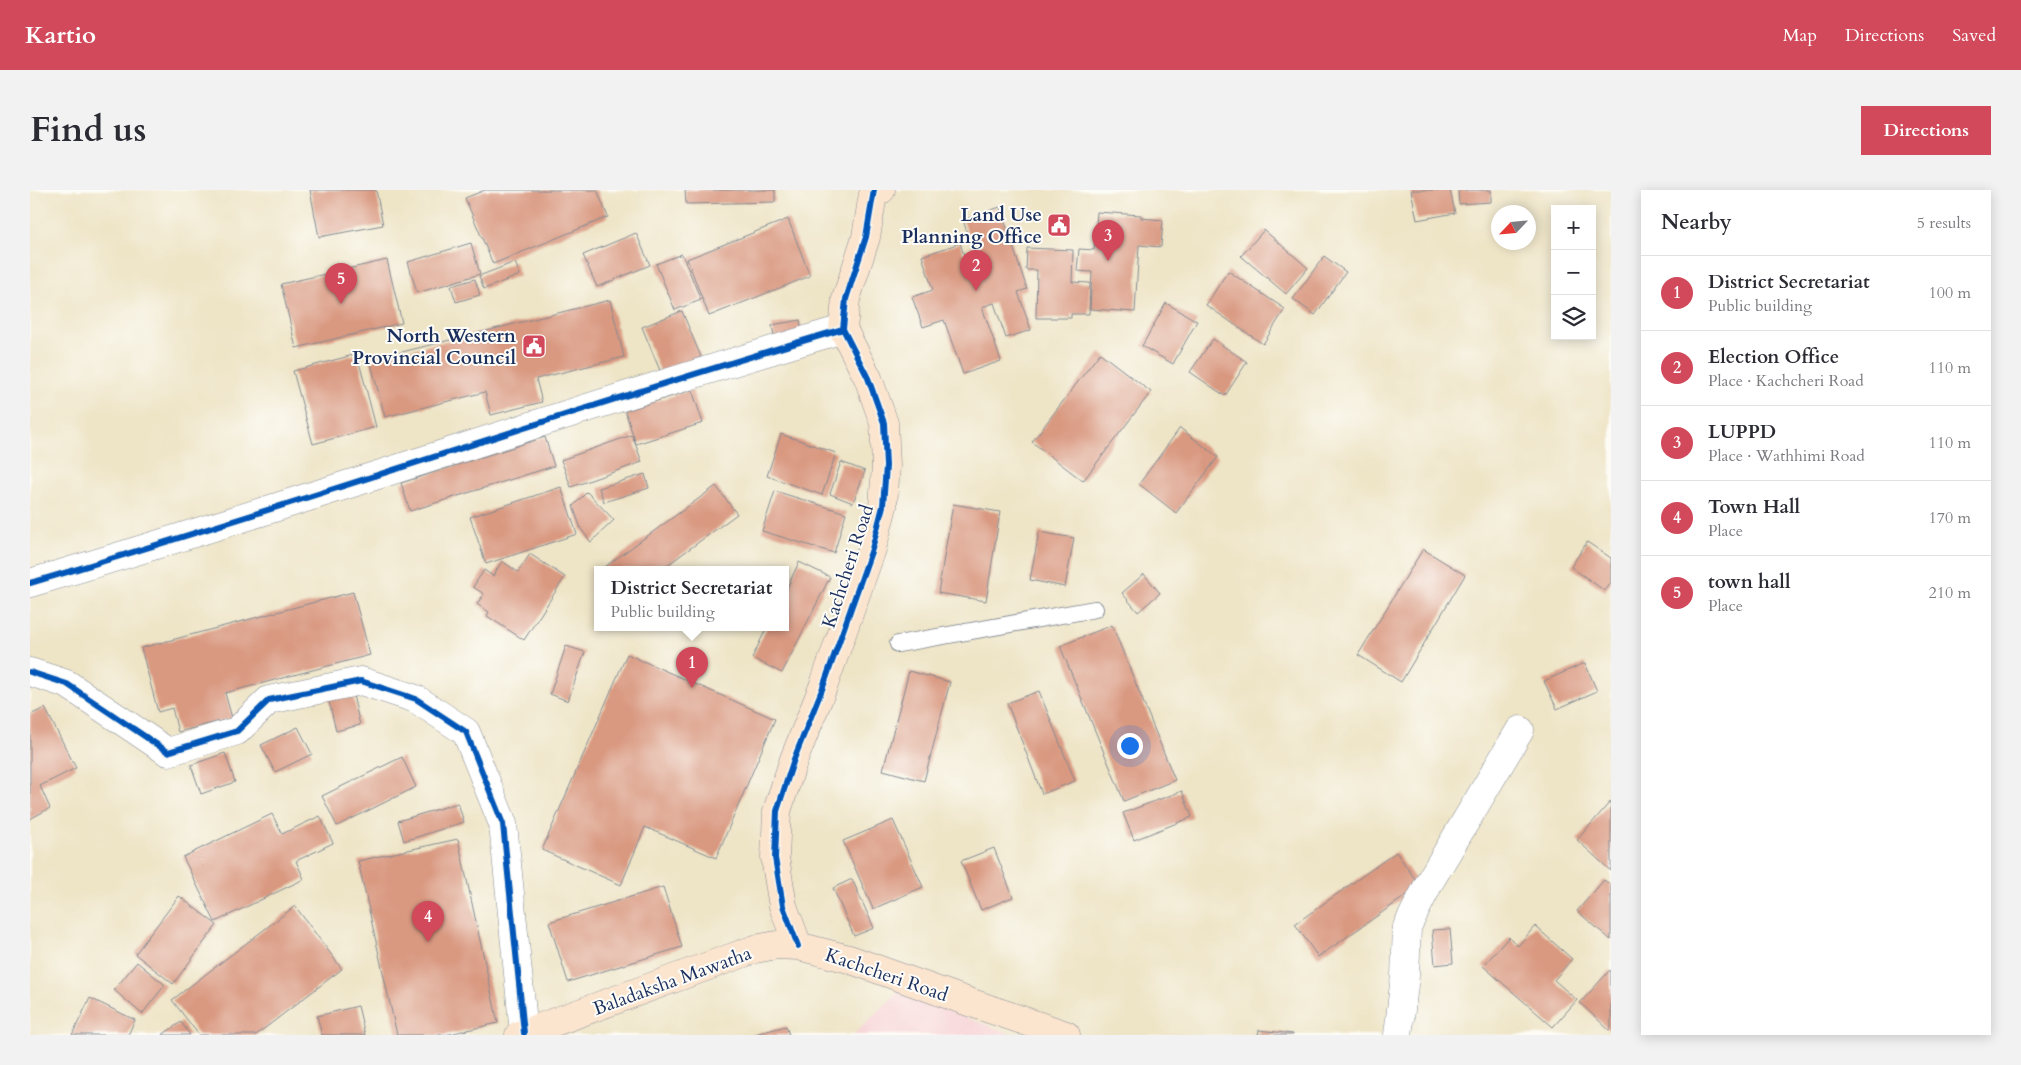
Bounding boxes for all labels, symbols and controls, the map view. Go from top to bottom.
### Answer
text: Kartio [25,19,96,52]
text: Map [1783,23,1817,48]
text: Directions [1845,23,1924,48]
text: Saved [1952,23,1996,48]
text: Find us [30,106,146,154]
button: Directions [1861,106,1991,155]
place label: Land Use Planning Office [901,202,1042,250]
north arrow [1491,205,1536,250]
map controls [1551,205,1596,340]
button: + [1551,205,1596,250]
text: Nearby [1661,208,1732,237]
public building icon: Land Use Planning Office [1046,212,1072,238]
text: 5 results [1917,212,1971,234]
pin: 3 [1092,220,1124,261]
pin: 2 [960,250,992,291]
button: − [1551,250,1596,295]
pin: 5 [325,263,357,304]
text: District Secretariat [1708,269,1870,295]
text: 1 [1673,282,1681,304]
text: 100 m [1929,282,1971,304]
button: layers [1551,295,1596,340]
text: Public building [1708,295,1812,317]
place label: North Western Provincial Council [352,323,517,371]
public building icon: North Western Provincial Council [521,333,547,359]
text: Election Office [1708,344,1839,370]
text: 2 [1673,357,1681,379]
text: 110 m [1929,357,1971,379]
text: Place · Kachcheri Road [1708,370,1864,392]
text: LUPPD [1708,419,1776,445]
text: 3 [1673,432,1681,454]
text: 110 m [1929,432,1971,454]
text: Place · Wathhimi Road [1708,445,1865,467]
text: Town Hall [1708,494,1800,520]
street label: Kachcheri Road [816,501,880,631]
text: 4 [1673,507,1681,529]
text: 170 m [1929,507,1971,529]
text: Place [1708,520,1743,542]
popup [594,566,789,631]
text: town hall [1708,569,1790,595]
text: District Secretariat [611,575,772,601]
text: 5 [1673,582,1681,604]
text: 210 m [1929,582,1971,604]
text: Place [1708,595,1743,617]
text: Public building [611,601,715,623]
pin: 1 [676,647,708,688]
your location [1117,733,1143,759]
pin: 4 [412,901,444,942]
street label: Baladaksha Mawatha [589,940,755,1022]
street label: Kachcheri Road [822,942,952,1008]

